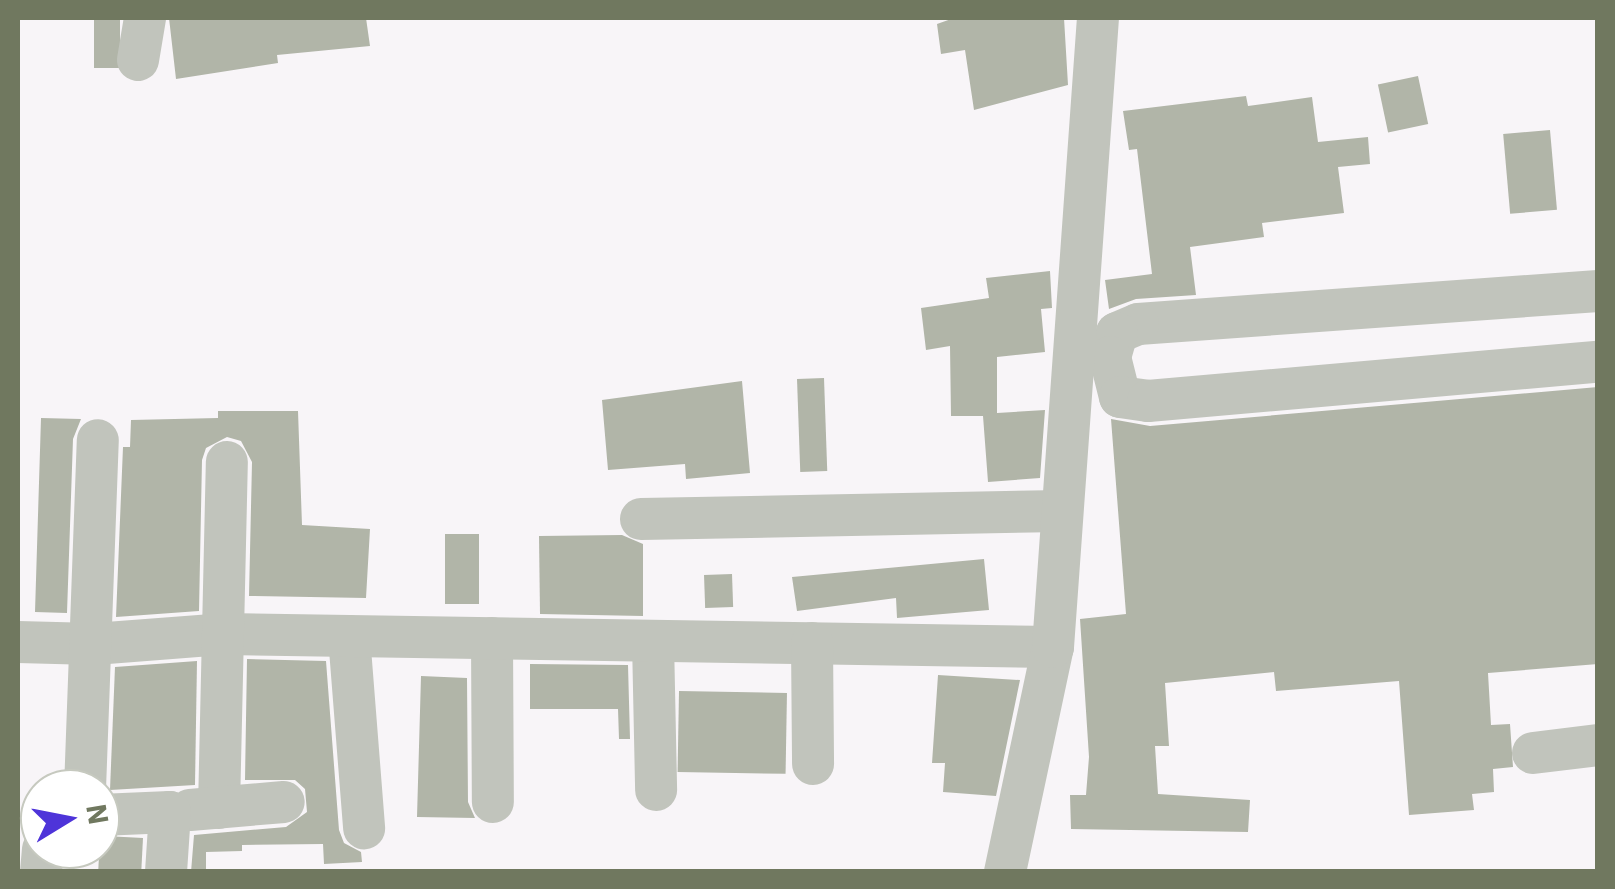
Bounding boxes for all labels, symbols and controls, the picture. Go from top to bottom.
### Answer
north arrow [20,769,120,869]
text: N [78,801,118,827]

